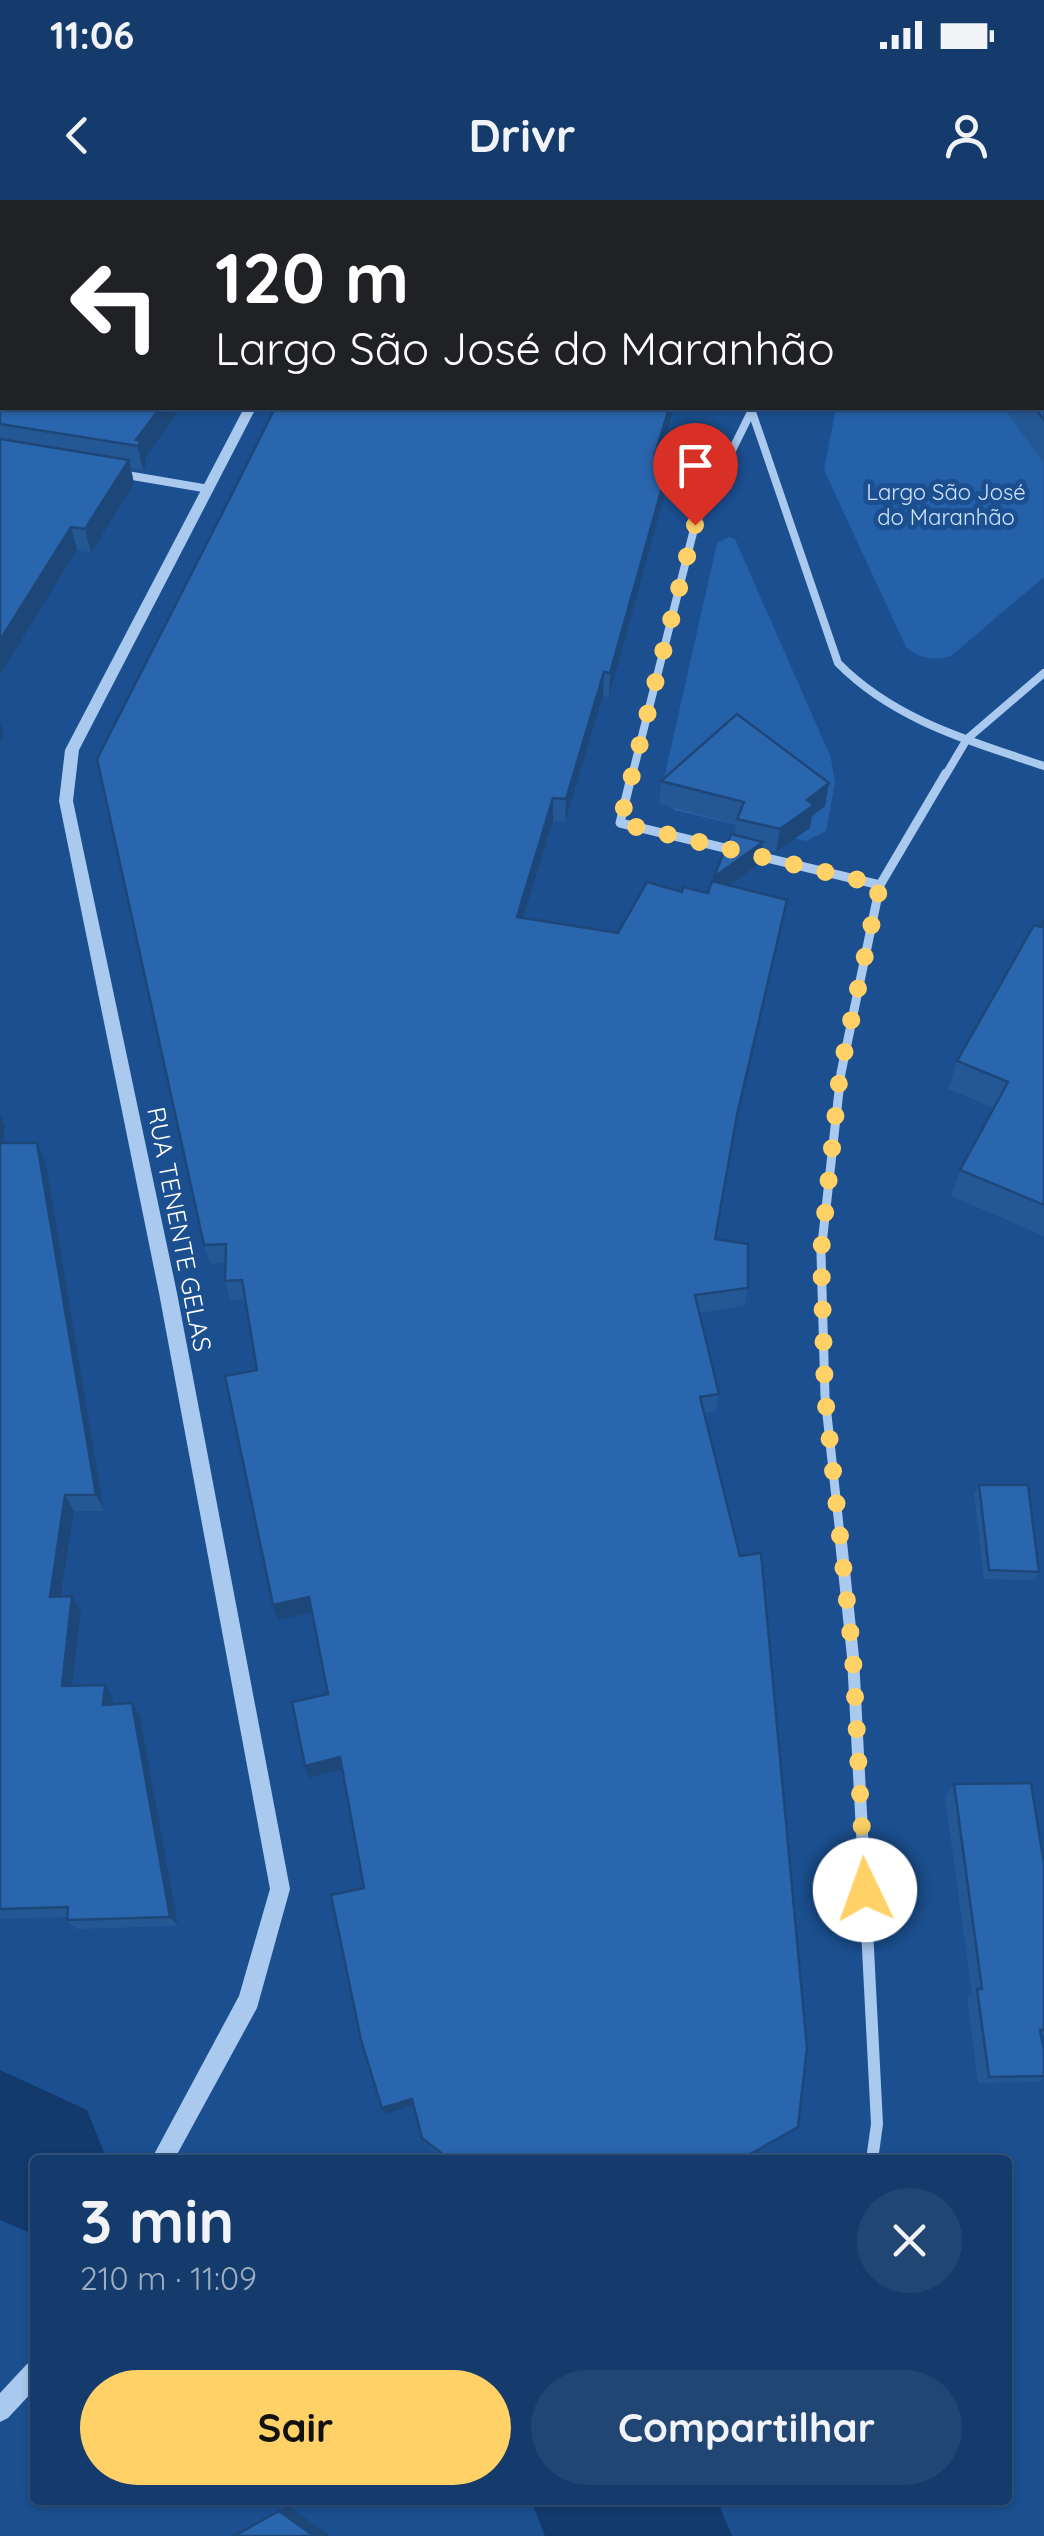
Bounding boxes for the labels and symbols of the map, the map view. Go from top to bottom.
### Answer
pin [653,423,738,526]
park label: Largo São José do Maranhão [866,478,1026,531]
street label: RUA TENENTE GELAS [141,1104,219,1354]
position arrow [813,1838,917,1942]

